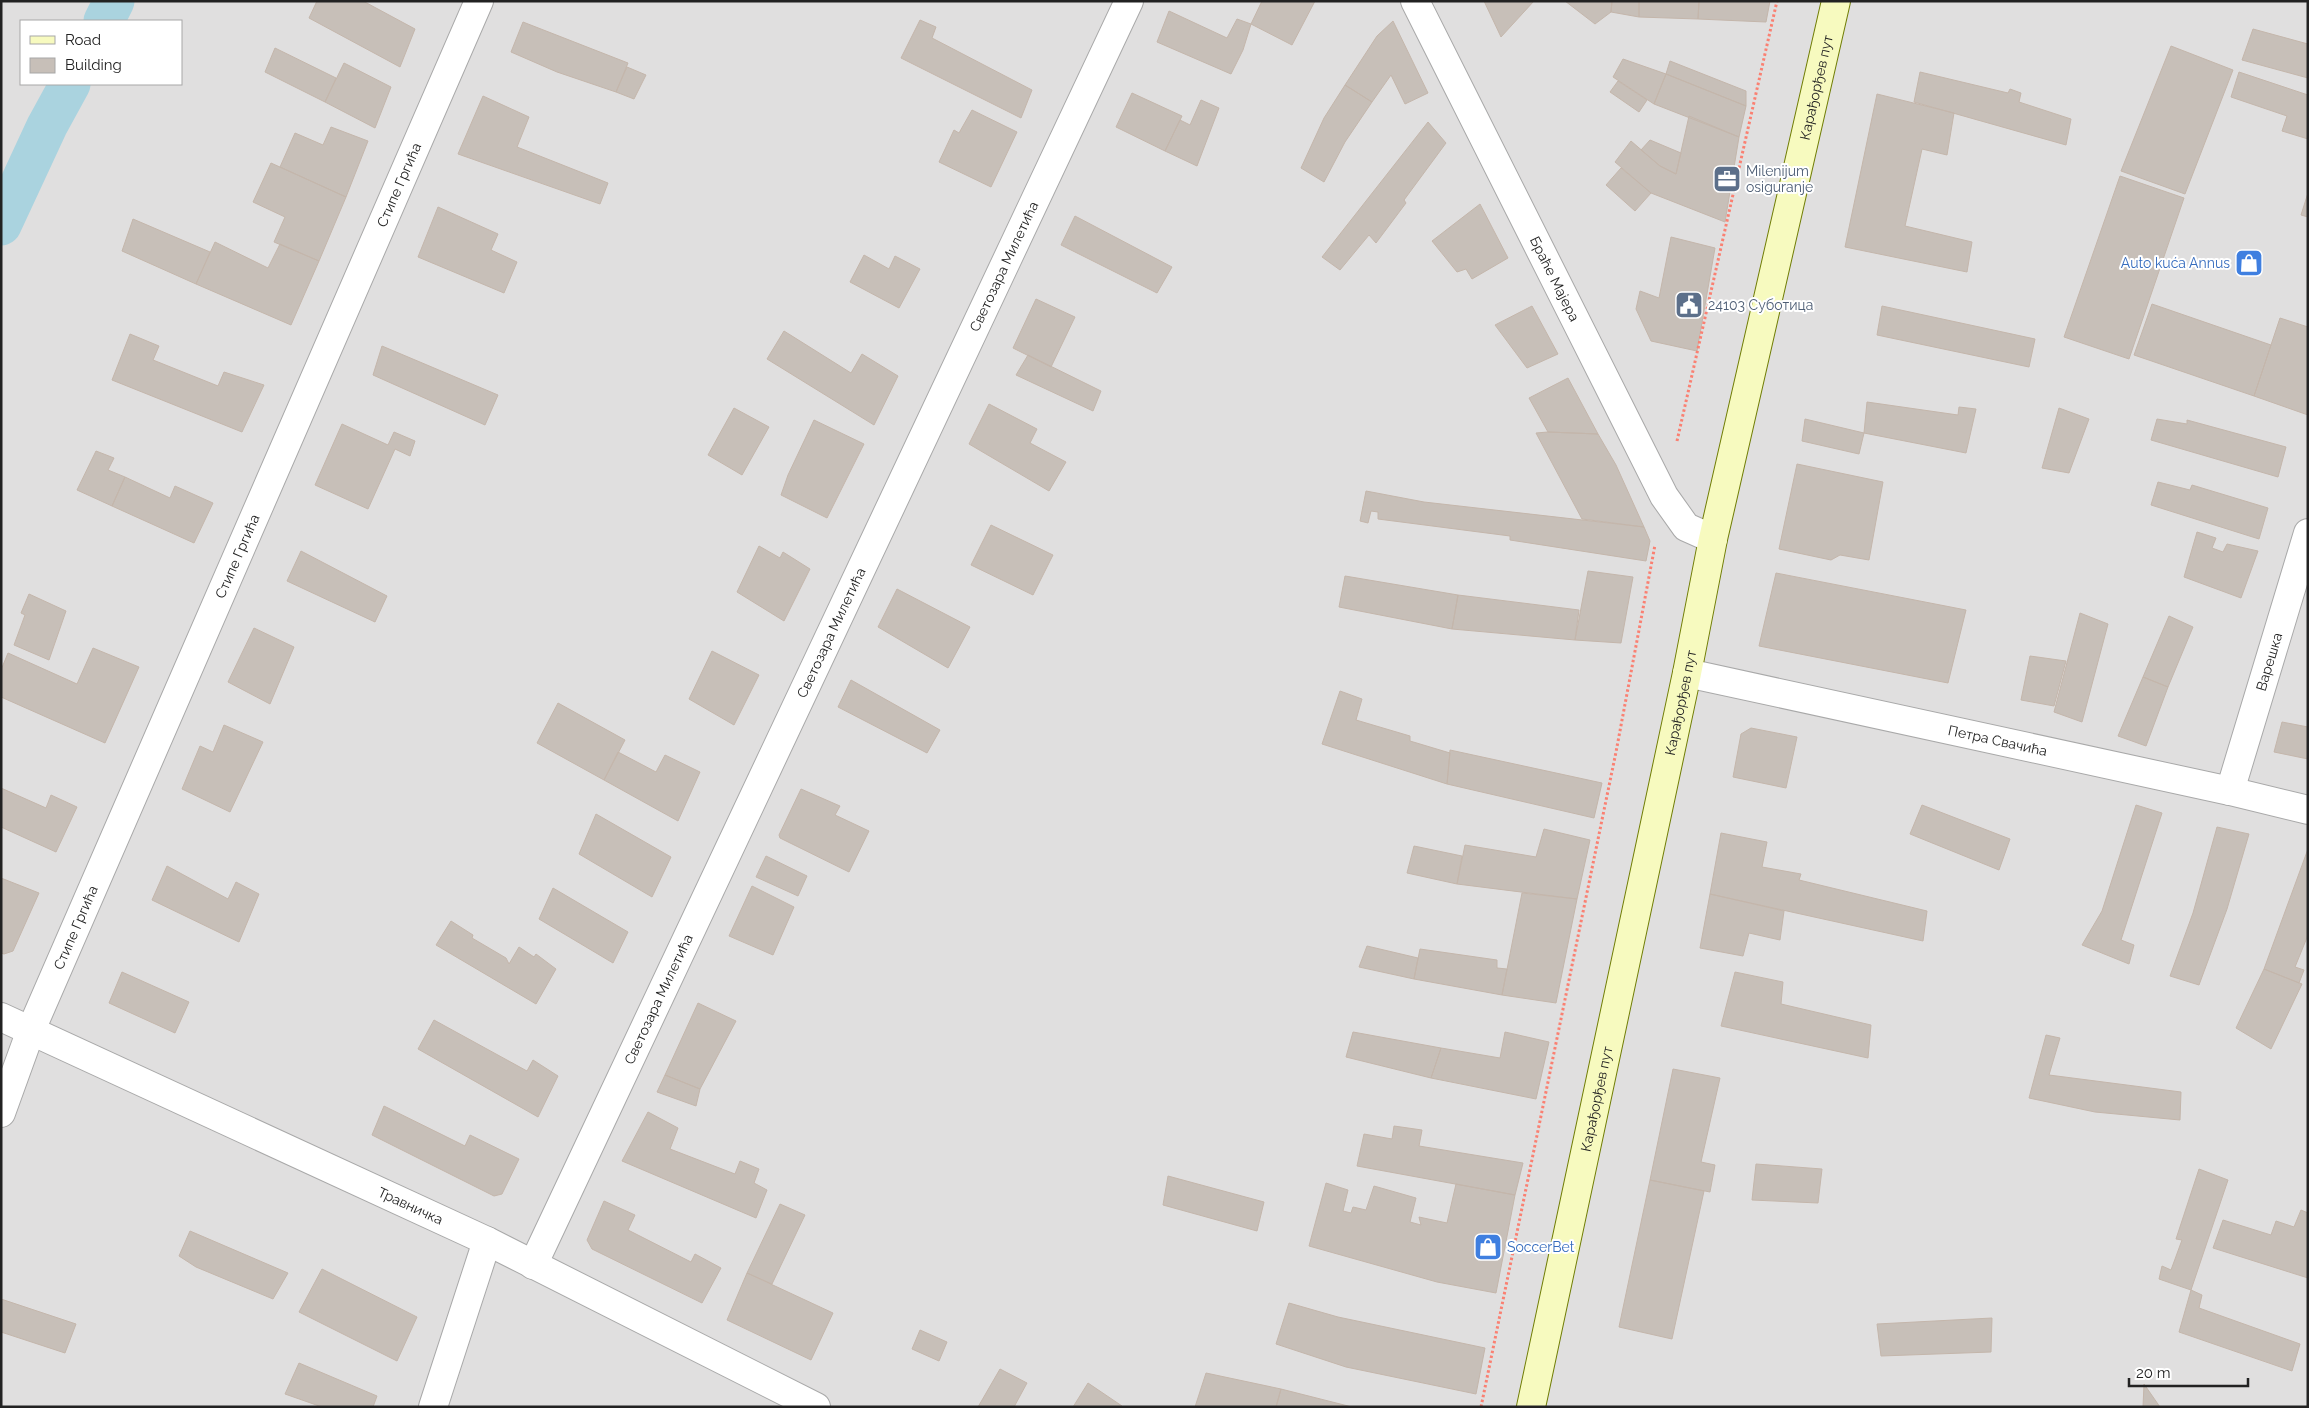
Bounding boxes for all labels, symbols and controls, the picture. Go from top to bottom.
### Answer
legend [20,20,182,85]
text: Road [65,31,101,49]
street label: Карађорђев пут [1796,33,1836,142]
text: Building [65,56,122,74]
street label: Стипе Гргића [374,140,424,229]
place label: Milenijum osiguranje [1746,163,1813,195]
office icon: Milenijum osiguranje [1712,164,1742,194]
street label: Светозара Милетића [966,199,1041,334]
street label: Браће Мајера [1527,234,1583,324]
shop icon: Auto kuća Annus [2234,248,2264,278]
place label: Auto kuća Annus [2121,255,2230,271]
public building icon: 24103 Суботица [1674,290,1704,320]
place label: 24103 Суботица [1708,297,1813,313]
street label: Стипе Гргића [212,512,263,601]
street label: Светозара Милетића [794,565,869,700]
street label: Варешка [2253,631,2285,693]
street label: Карађорђев пут [1662,648,1699,757]
street label: Петра Свачића [1947,722,2049,759]
street label: Стипе Гргића [50,883,101,972]
street label: Светозара Милетића [621,931,696,1067]
street label: Карађорђев пут [1578,1044,1616,1153]
street label: Травничка [376,1184,446,1228]
shop icon: SoccerBet [1473,1232,1503,1262]
place label: SoccerBet [1507,1239,1575,1255]
scale bar [2129,1356,2248,1388]
text: 20 m [2136,1364,2171,1382]

